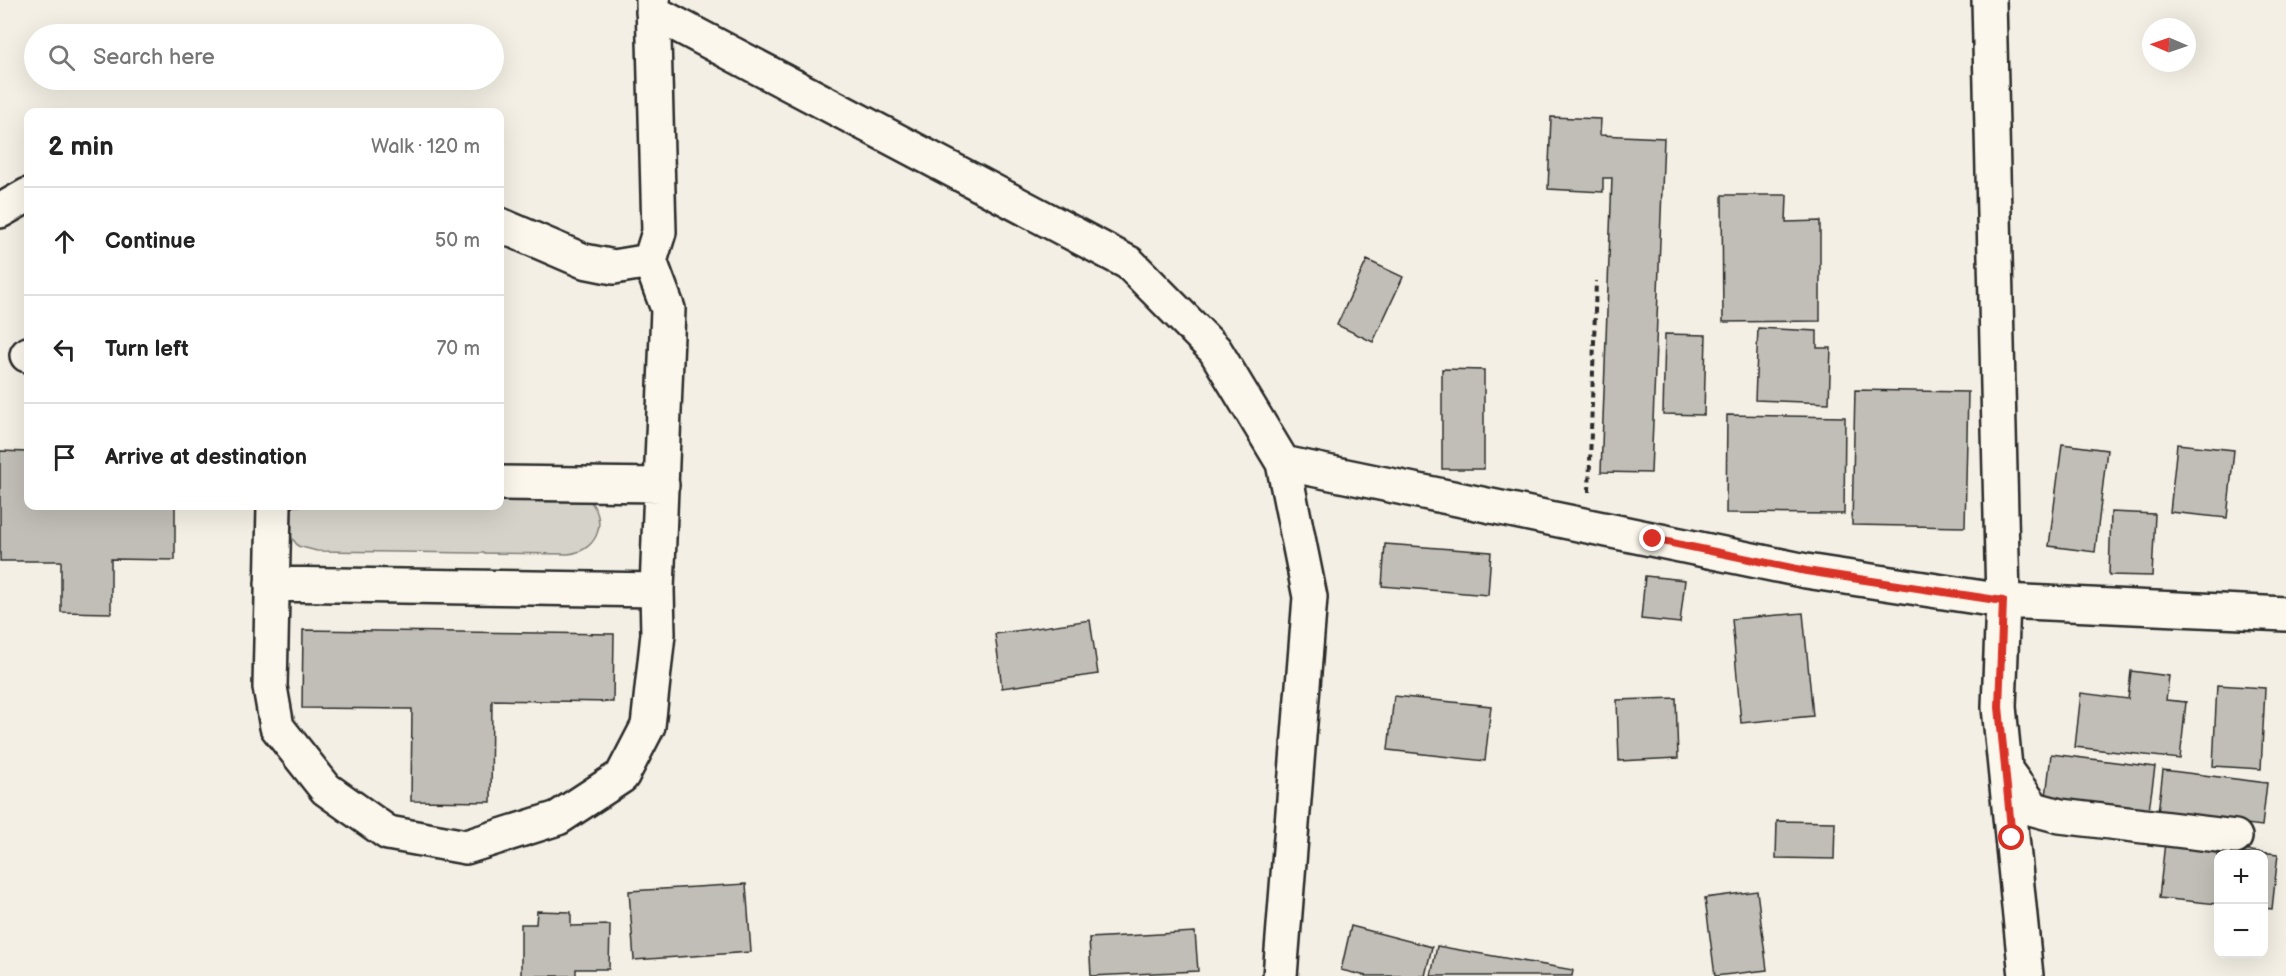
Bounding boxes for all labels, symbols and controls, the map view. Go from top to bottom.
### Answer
north arrow [2142,18,2196,72]
search box [24,24,504,90]
icon: search [45,41,78,74]
text: Search here [93,44,215,71]
text: 2 min [48,132,114,163]
text: Walk · 120 m [371,135,480,159]
icon: ahead [48,225,81,258]
text: Continue [105,228,195,255]
text: 50 m [435,229,480,253]
icon: left [48,333,81,366]
text: Turn left [105,336,189,363]
text: 70 m [436,337,480,361]
icon: arrive [48,441,81,474]
text: Arrive at destination [105,444,307,471]
route end [1639,525,1665,551]
route start [1998,824,2024,850]
map controls [2214,850,2268,958]
button: + [2214,850,2268,904]
button: − [2214,904,2268,958]

